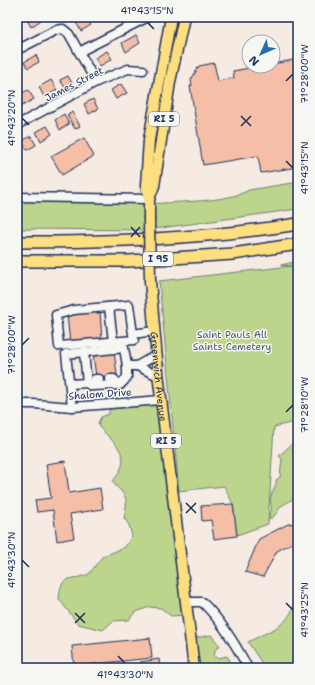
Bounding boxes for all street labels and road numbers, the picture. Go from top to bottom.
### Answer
street label: James Street [43,64,105,104]
road number: RI 5 [149,112,179,126]
road number: I 95 [143,252,173,266]
street label: Greenwich Avenue [148,331,170,422]
street label: Shalom Drive [68,385,132,403]
road number: RI 5 [151,434,181,448]

